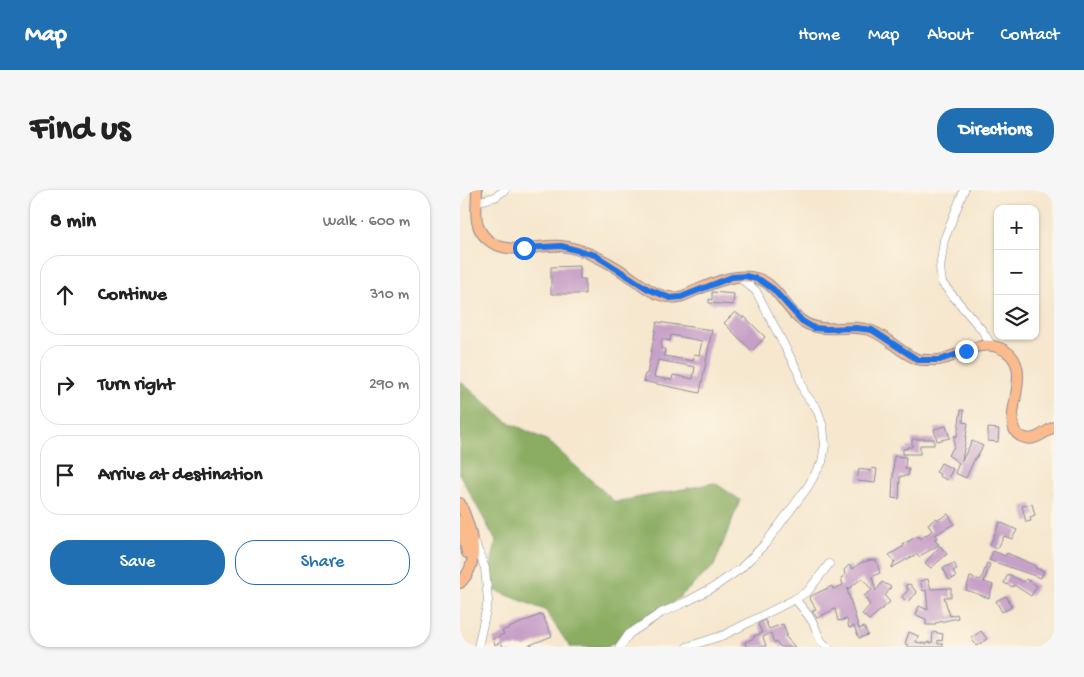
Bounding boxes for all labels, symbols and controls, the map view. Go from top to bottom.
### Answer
text: Map [25,21,67,50]
text: Home [798,25,840,46]
text: Map [868,25,899,46]
text: About [927,25,973,46]
text: Contact [1001,25,1059,46]
button: Directions [937,108,1054,153]
text: Find us [30,110,130,151]
map controls [994,205,1039,340]
button: + [994,205,1039,250]
text: 8 min [50,210,96,235]
text: Walk · 600 m [323,213,410,232]
route start [513,237,536,260]
button: − [994,250,1039,295]
icon: ahead [51,281,79,309]
text: Continue [98,284,167,307]
text: 310 m [370,286,409,305]
button: layers [994,295,1039,340]
route end [955,340,978,363]
icon: right [51,371,79,399]
text: Turn right [98,374,174,397]
text: 290 m [369,376,409,395]
icon: arrive [51,461,79,489]
text: Arrive at destination [98,464,262,487]
button: Save [50,540,225,585]
button: Share [235,540,410,585]

